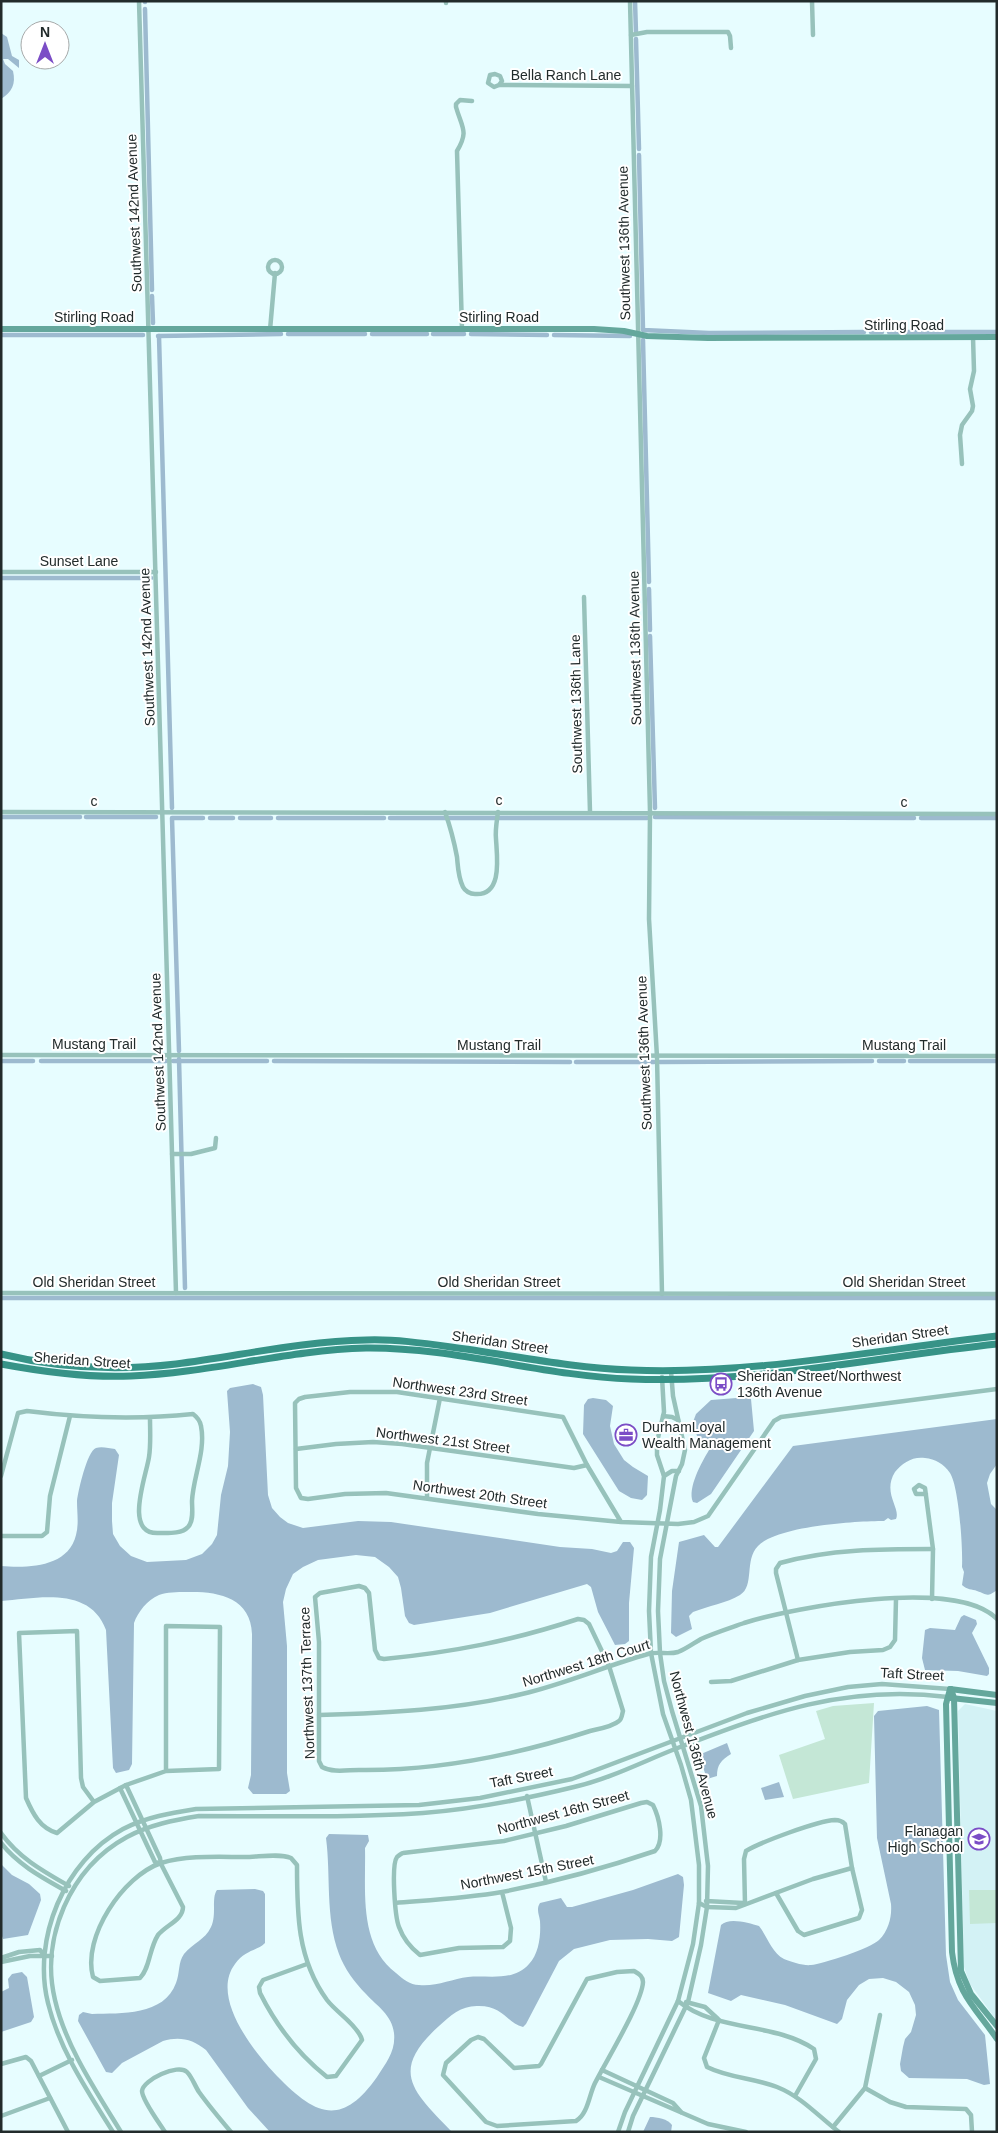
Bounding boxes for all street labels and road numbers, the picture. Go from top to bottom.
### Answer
street label: Bella Ranch Lane [511,67,621,83]
street label: Southwest 142nd Avenue [123,133,145,293]
street label: Southwest 136th Avenue [615,165,633,320]
street label: Stirling Road [54,309,134,325]
street label: Stirling Road [459,309,539,325]
street label: Stirling Road [864,317,944,333]
street label: Sunset Lane [40,553,119,569]
street label: Southwest 142nd Avenue [136,567,158,727]
street label: Southwest 136th Avenue [626,570,644,725]
street label: Southwest 136th Lane [567,634,585,774]
street label: c [496,792,503,808]
street label: c [91,793,98,809]
street label: c [901,794,908,810]
street label: Southwest 142nd Avenue [147,972,169,1132]
street label: Southwest 136th Avenue [633,975,655,1131]
street label: Mustang Trail [52,1036,136,1052]
street label: Mustang Trail [457,1037,541,1053]
street label: Mustang Trail [862,1037,946,1053]
street label: Old Sheridan Street [33,1274,156,1290]
street label: Old Sheridan Street [438,1274,561,1290]
street label: Old Sheridan Street [843,1274,966,1290]
street label: Sheridan Street [851,1321,949,1351]
street label: Sheridan Street [451,1327,549,1357]
street label: Sheridan Street [33,1349,131,1371]
street label: Northwest 23rd Street [391,1374,529,1408]
street label: Northwest 21st Street [375,1424,511,1456]
street label: Northwest 20th Street [412,1477,548,1511]
street label: Northwest 137th Terrace [296,1606,318,1759]
street label: Northwest 18th Court [520,1636,652,1690]
street label: Taft Street [880,1664,944,1684]
street label: Northwest 136th Avenue [667,1669,721,1821]
street label: Taft Street [488,1763,554,1791]
street label: Northwest 16th Street [496,1787,631,1837]
street label: Northwest 15th Street [459,1851,595,1893]

